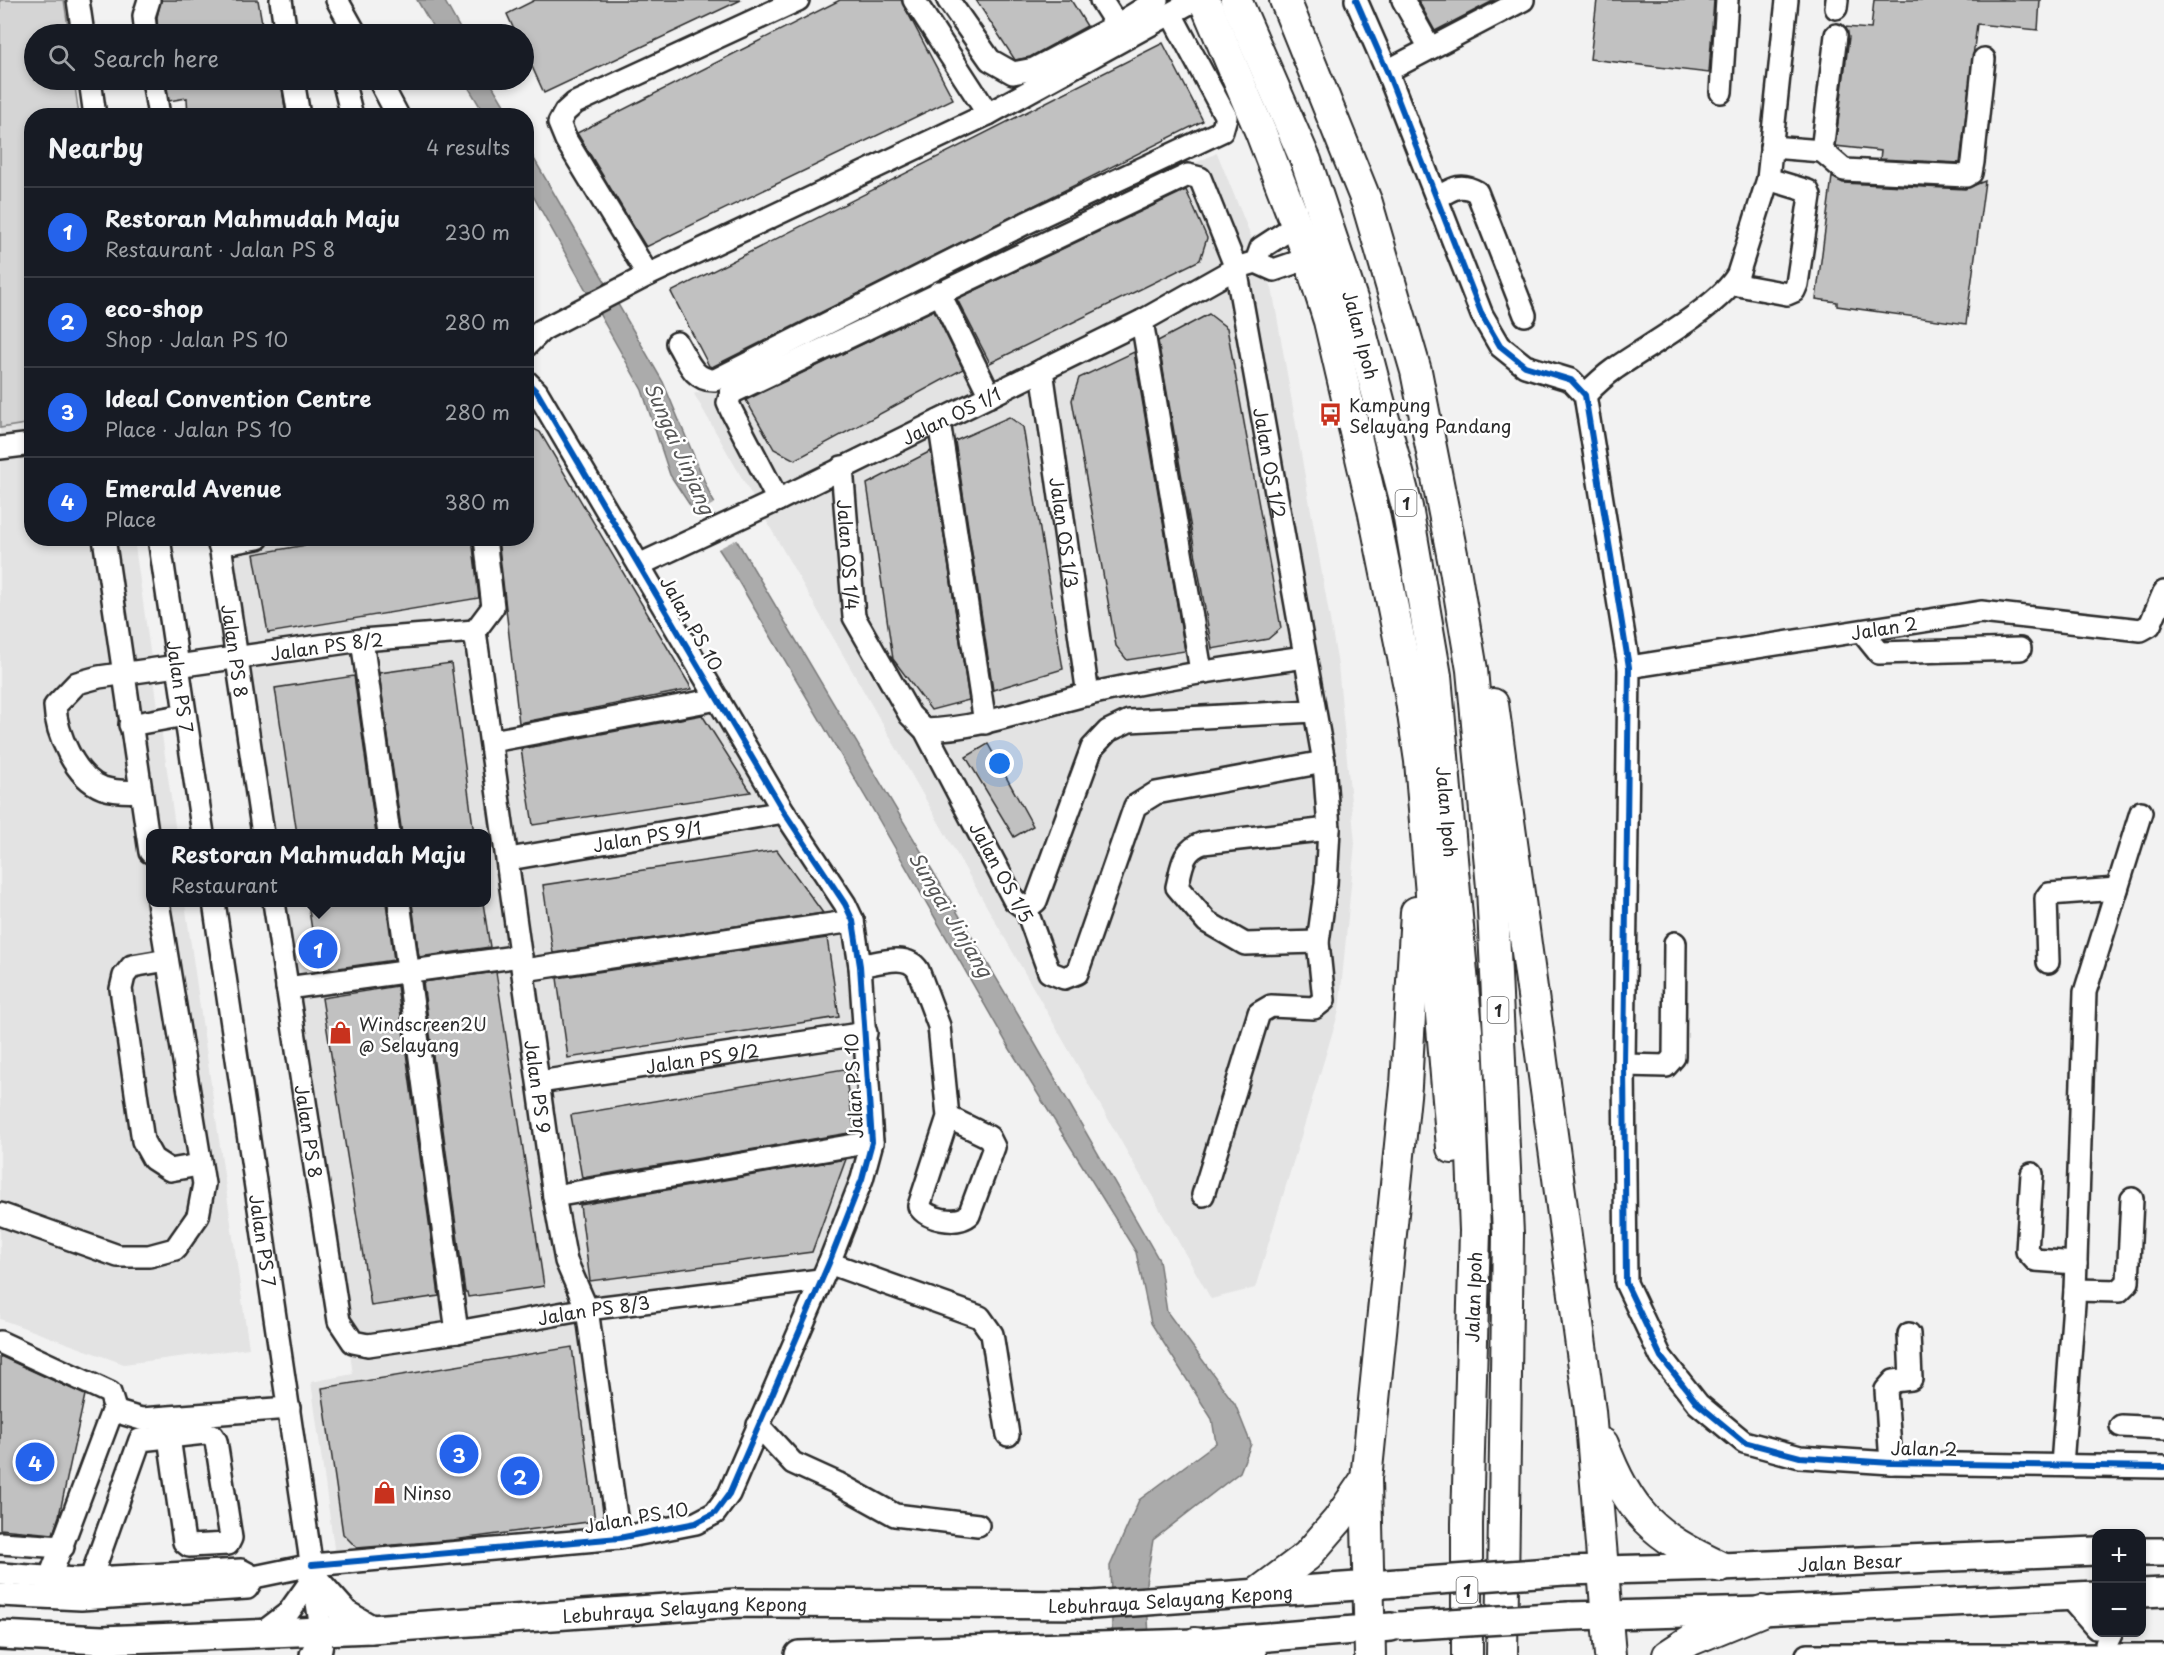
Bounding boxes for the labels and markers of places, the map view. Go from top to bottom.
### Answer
place label: Kampung Selayang Pandang [1349,391,1511,439]
bus stop icon: Kampung Selayang Pandang [1318,401,1344,427]
pin: 1 [298,926,338,972]
place label: Windscreen2U @ Selayang [359,1010,487,1058]
shop icon: Windscreen2U @ Selayang [328,1020,354,1046]
pin: 3 [440,1432,478,1476]
pin: 4 [15,1440,54,1484]
pin: 2 [500,1454,540,1498]
shop icon: Ninso [372,1479,398,1505]
place label: Ninso [403,1479,451,1506]

